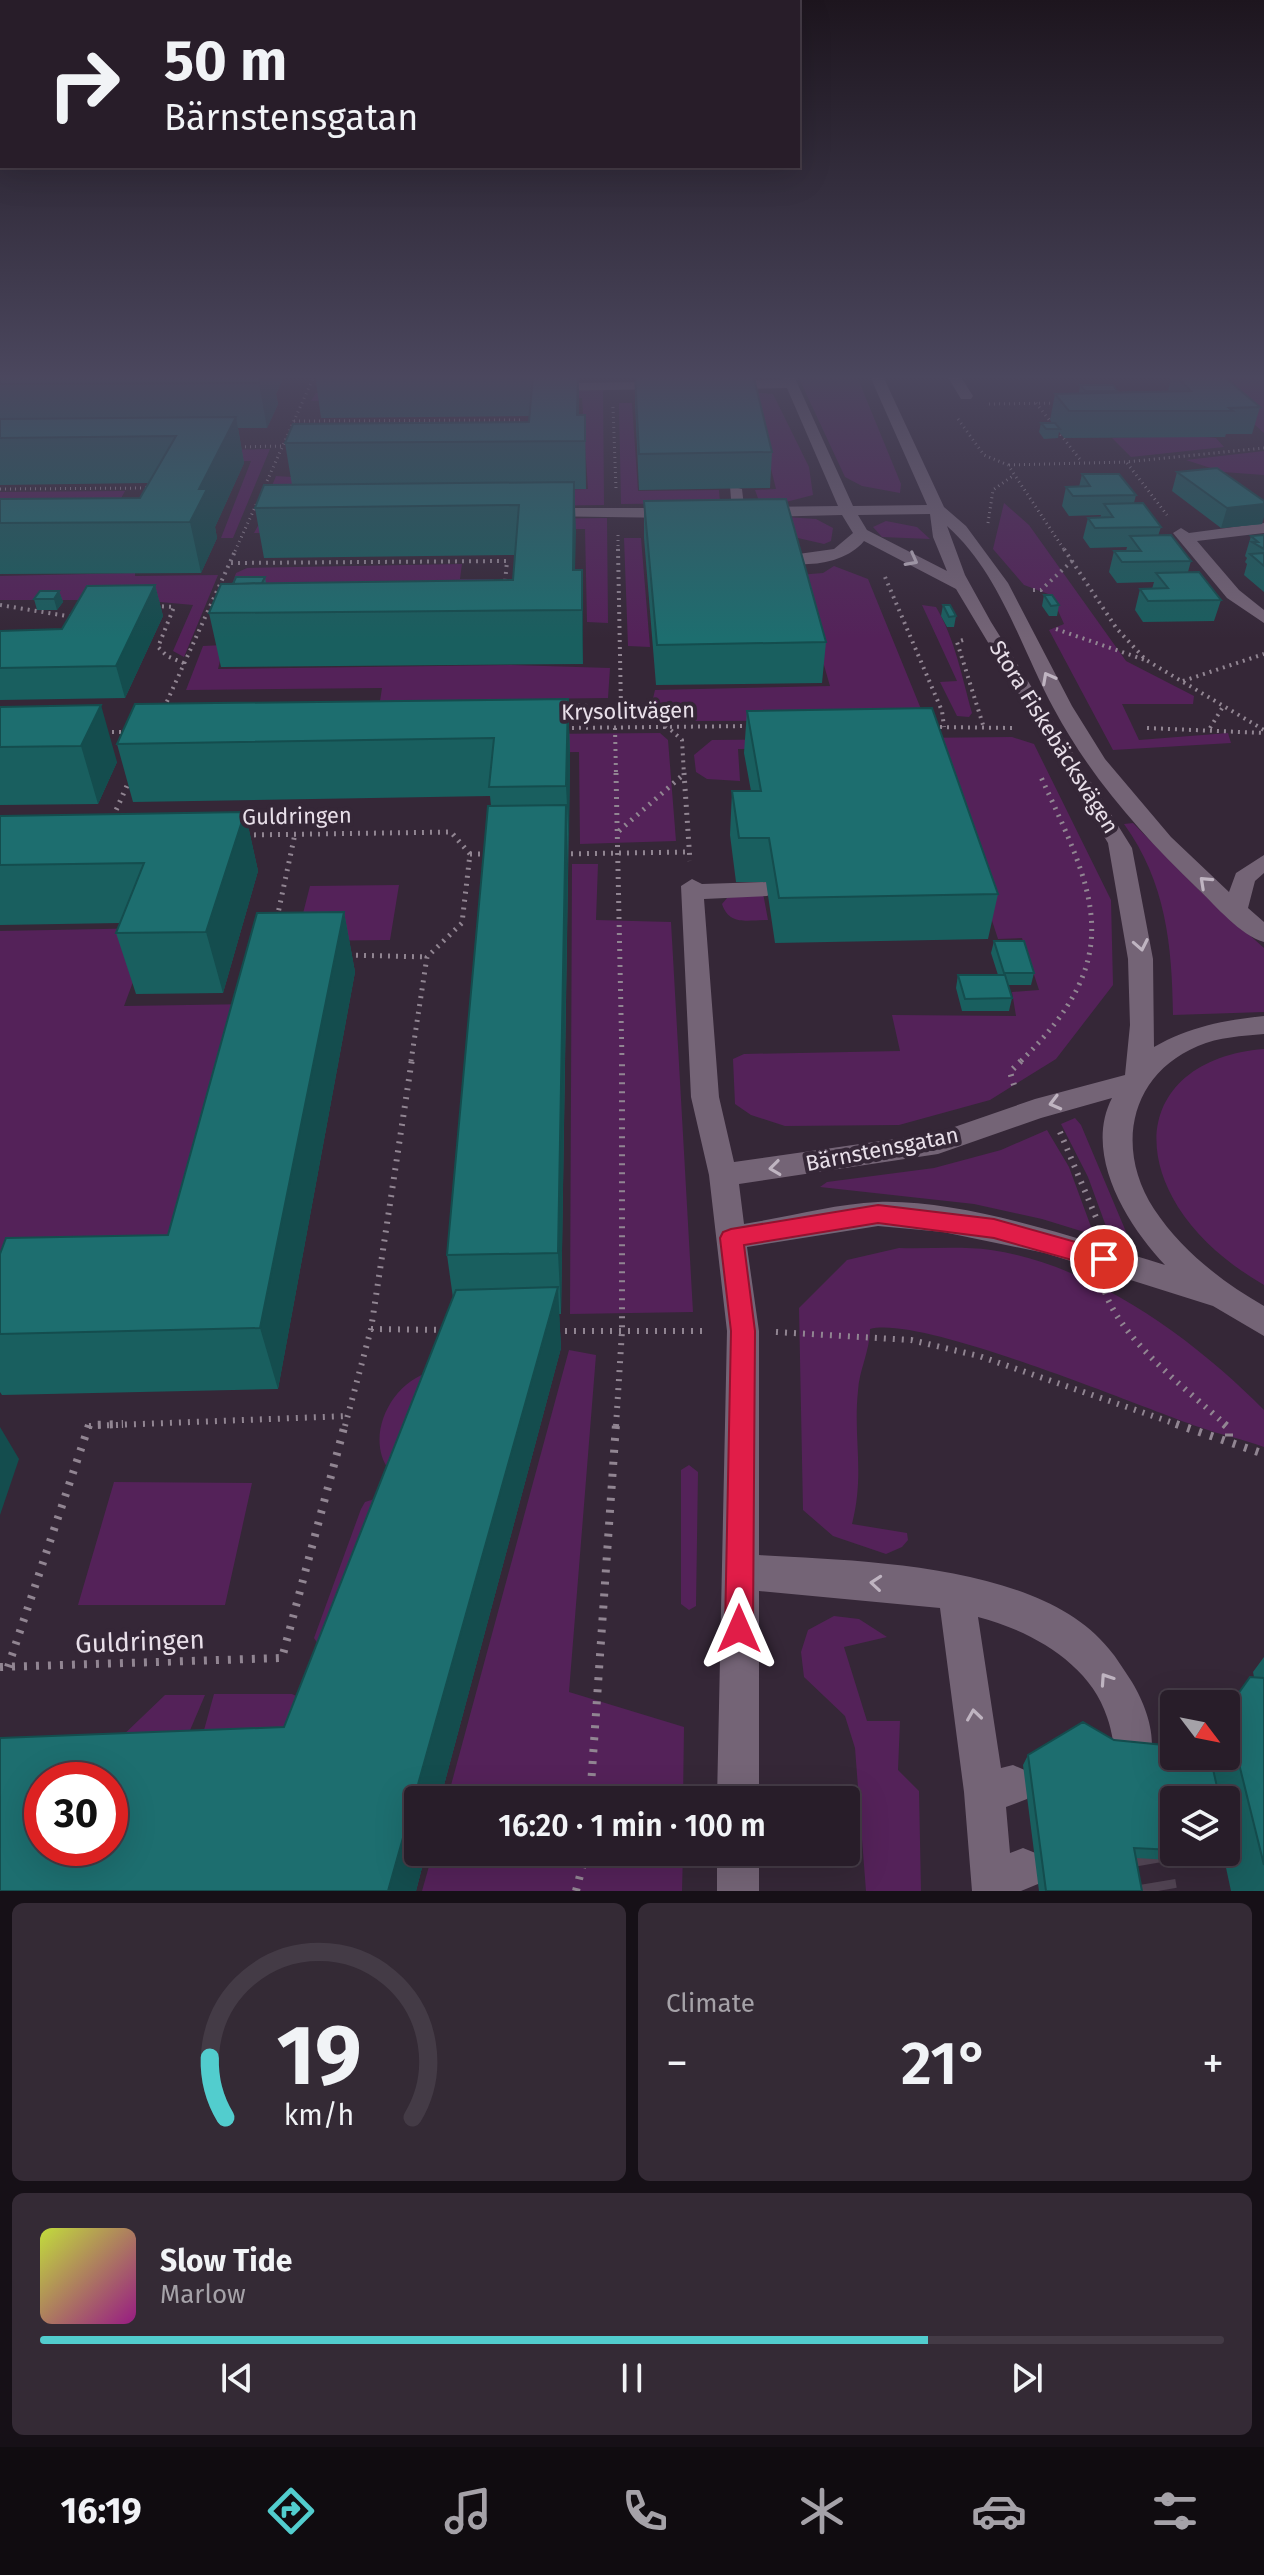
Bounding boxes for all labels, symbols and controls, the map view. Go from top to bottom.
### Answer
text: 50 m [164,28,287,95]
icon: right [32,32,136,136]
text: Bärnstensgatan [164,96,418,140]
one-way arrow [903,551,918,566]
street label: Stora Fiskebäcksvägen [984,636,1124,838]
one-way arrow [1042,672,1058,687]
street label: Krysolitvägen [561,696,695,726]
street label: Guldringen [242,802,352,830]
one-way arrow [1200,878,1215,892]
one-way arrow [1131,938,1148,952]
one-way arrow [1048,1094,1062,1111]
street label: Bärnstensgatan [803,1121,961,1177]
one-way arrow [768,1160,781,1177]
pin [1070,1225,1138,1293]
icon: arrive [1082,1237,1126,1281]
one-way arrow [869,1575,882,1592]
position arrow [697,1587,781,1671]
street label: Guldringen [75,1624,205,1660]
one-way arrow [1101,1674,1116,1688]
north arrow [1160,1690,1240,1770]
map controls [1160,1690,1240,1866]
one-way arrow [965,1708,982,1721]
speed limit sign: 30 [24,1762,128,1866]
button: layers [1160,1786,1240,1866]
text: 16:20 · 1 min · 100 m [498,1808,766,1844]
text: Climate [666,1988,755,2019]
text: 19 [276,2006,362,2106]
text: 21° [901,2028,989,2100]
text: − [666,2037,688,2090]
text: + [1202,2037,1224,2090]
text: km/h [284,2098,354,2133]
text: Slow Tide [160,2243,292,2279]
text: Marlow [160,2279,246,2310]
icon: previous [215,2356,259,2400]
icon: pause [610,2356,654,2400]
icon: next [1005,2356,1049,2400]
icon: directions [263,2483,319,2539]
icon: music [440,2483,496,2539]
icon: phone [617,2483,673,2539]
icon: climate [794,2483,850,2539]
icon: car [971,2483,1027,2539]
icon: filters [1147,2483,1203,2539]
text: 16:19 [60,2489,142,2533]

